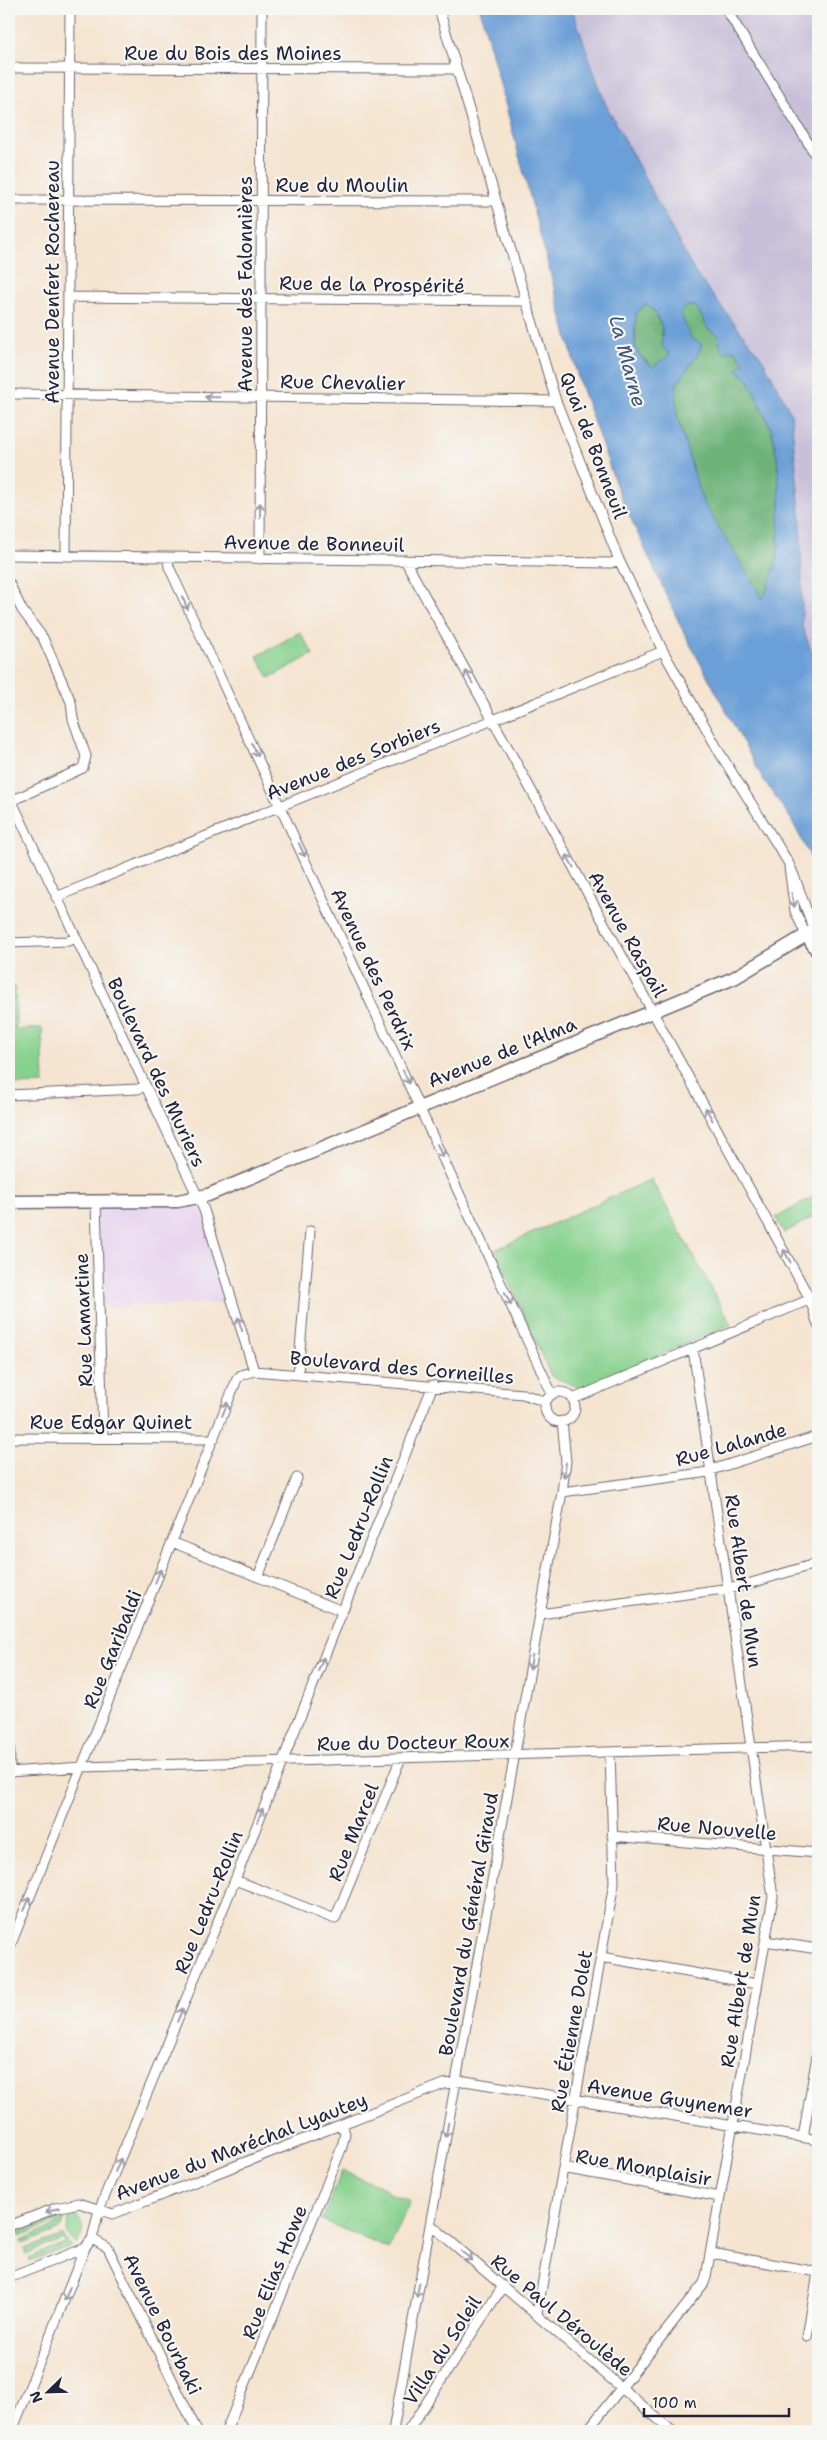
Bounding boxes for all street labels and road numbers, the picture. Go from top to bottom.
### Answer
street label: Rue du Bois des Moines [124,41,342,66]
street label: Avenue Denfert Rochereau [40,160,65,404]
street label: Rue du Moulin [276,173,409,198]
street label: Avenue des Falonnières [233,176,258,392]
street label: Rue de la Prospérité [279,270,465,299]
street label: Quai de Bonneuil [554,368,633,522]
street label: Rue Chevalier [280,369,406,396]
street label: Avenue de Bonneuil [223,529,405,558]
street label: Avenue des Sorbiers [262,713,444,806]
street label: Avenue Raspail [583,867,673,1002]
street label: Avenue des Perdrix [325,884,422,1054]
street label: Boulevard des Muriers [102,973,211,1171]
street label: Avenue de l'Alma [424,1011,580,1094]
street label: Rue Lamartine [69,1252,98,1388]
street label: Boulevard des Corneilles [289,1345,515,1390]
street label: Rue Edgar Quinet [30,1410,192,1435]
street label: Rue Lalande [673,1417,790,1472]
street label: Rue Ledru-Rollin [318,1452,399,1602]
street label: Rue Albert de Mun [719,1493,768,1669]
street label: Rue Garibaldi [77,1586,148,1712]
street label: Rue du Docteur Roux [317,1728,510,1757]
street label: Rue Marcel [322,1779,385,1885]
street label: Boulevard du Général Giraud [433,1790,504,2058]
street label: Rue Nouvelle [656,1811,778,1846]
street label: Rue Ledru-Rollin [168,1827,249,1977]
street label: Rue Albert de Mun [714,1893,767,2069]
street label: Rue Étienne Dolet [544,1948,598,2114]
street label: Avenue Guynemer [585,2073,755,2124]
street label: Avenue du Maréchal Lyautey [112,2087,371,2206]
street label: Rue Monplaisir [574,2143,714,2192]
street label: Rue Elias Howe [236,2201,313,2343]
street label: Rue Paul Déroulède [486,2249,638,2382]
street label: Avenue Bourbaki [118,2250,208,2399]
street label: Villa du Soleil [398,2291,487,2410]

